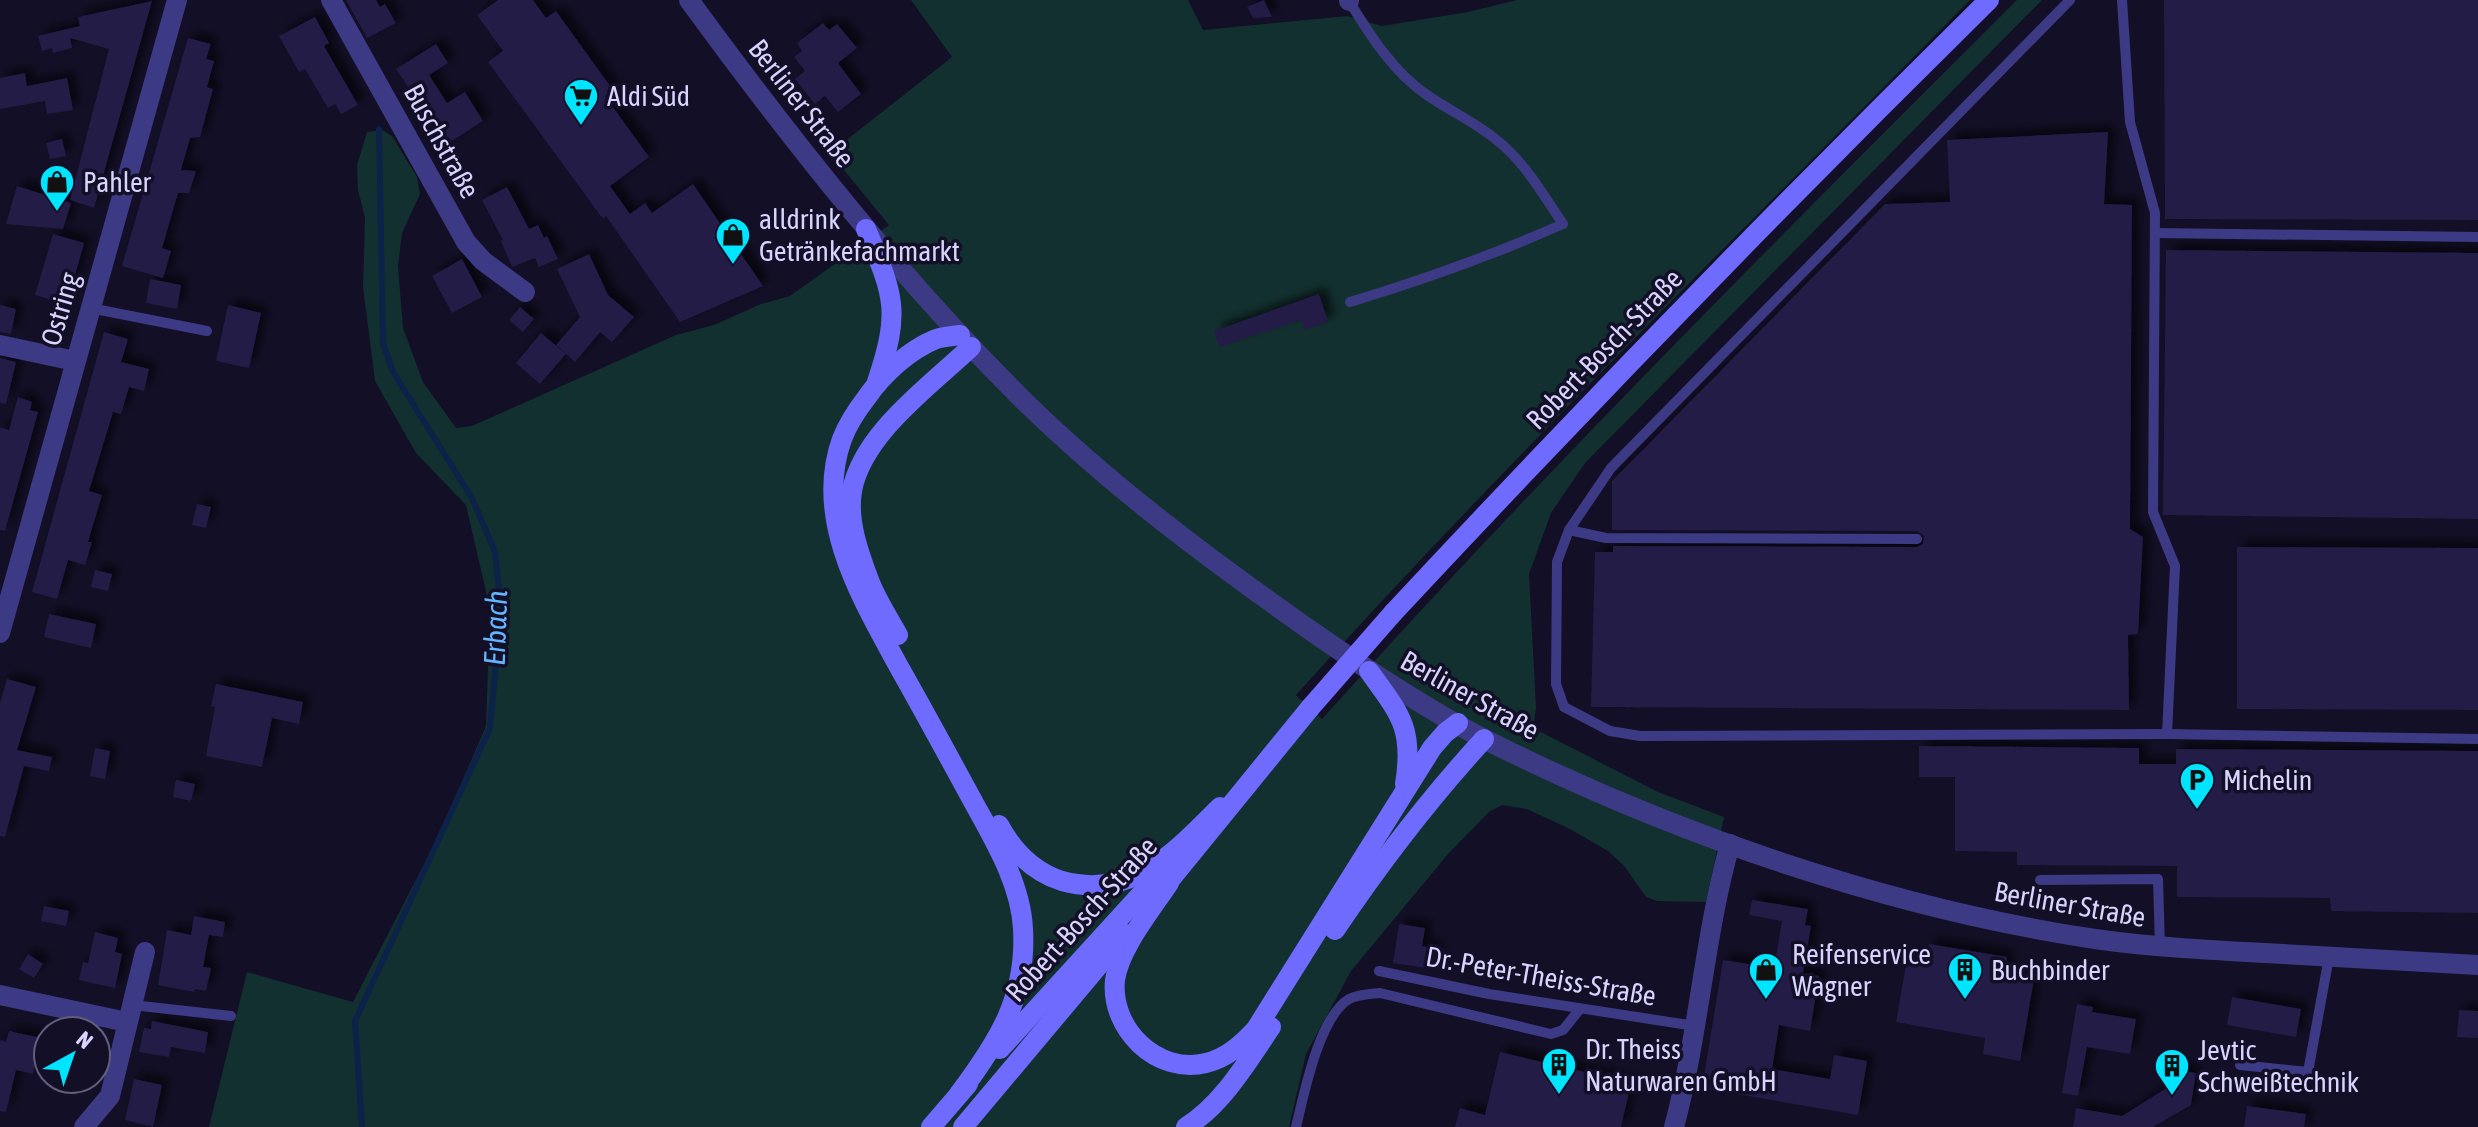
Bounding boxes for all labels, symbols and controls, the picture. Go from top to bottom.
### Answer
street label: Berliner Straße [742,33,862,173]
supermarket icon: Aldi Süd [562,77,600,127]
street label: Buschstraße [398,79,486,203]
place label: Aldi Süd [607,80,690,112]
shop icon: Pahler [38,163,76,213]
place label: Pahler [83,166,152,198]
place label: alldrink Getränkefachmarkt [759,203,960,267]
shop icon: alldrink Getränkefachmarkt [714,216,752,266]
street label: Robert-Bosch-Straße [1520,262,1688,436]
street label: Ostring [34,269,86,349]
water label: Erbach [477,590,513,666]
street label: Berliner Straße [1395,644,1545,746]
parking icon: Michelin [2178,761,2216,811]
place label: Michelin [2223,764,2312,796]
street label: Robert-Bosch-Straße [999,830,1163,1008]
street label: Berliner Straße [1992,875,2148,933]
place label: Reifenservice Wagner [1792,938,1931,1002]
street label: Dr.-Peter-Theiss-Straße [1424,940,1658,1012]
shop icon: Reifenservice Wagner [1747,951,1785,1001]
building icon: Buchbinder [1946,951,1984,1001]
place label: Buchbinder [1991,954,2110,986]
north arrow [32,1015,112,1095]
text: N [72,1026,98,1054]
place label: Dr. Theiss Naturwaren GmbH [1585,1033,1777,1097]
place label: Jevtic Schweißtechnik [2198,1034,2359,1098]
building icon: Dr. Theiss Naturwaren GmbH [1540,1046,1578,1096]
building icon: Jevtic Schweißtechnik [2153,1047,2191,1097]

